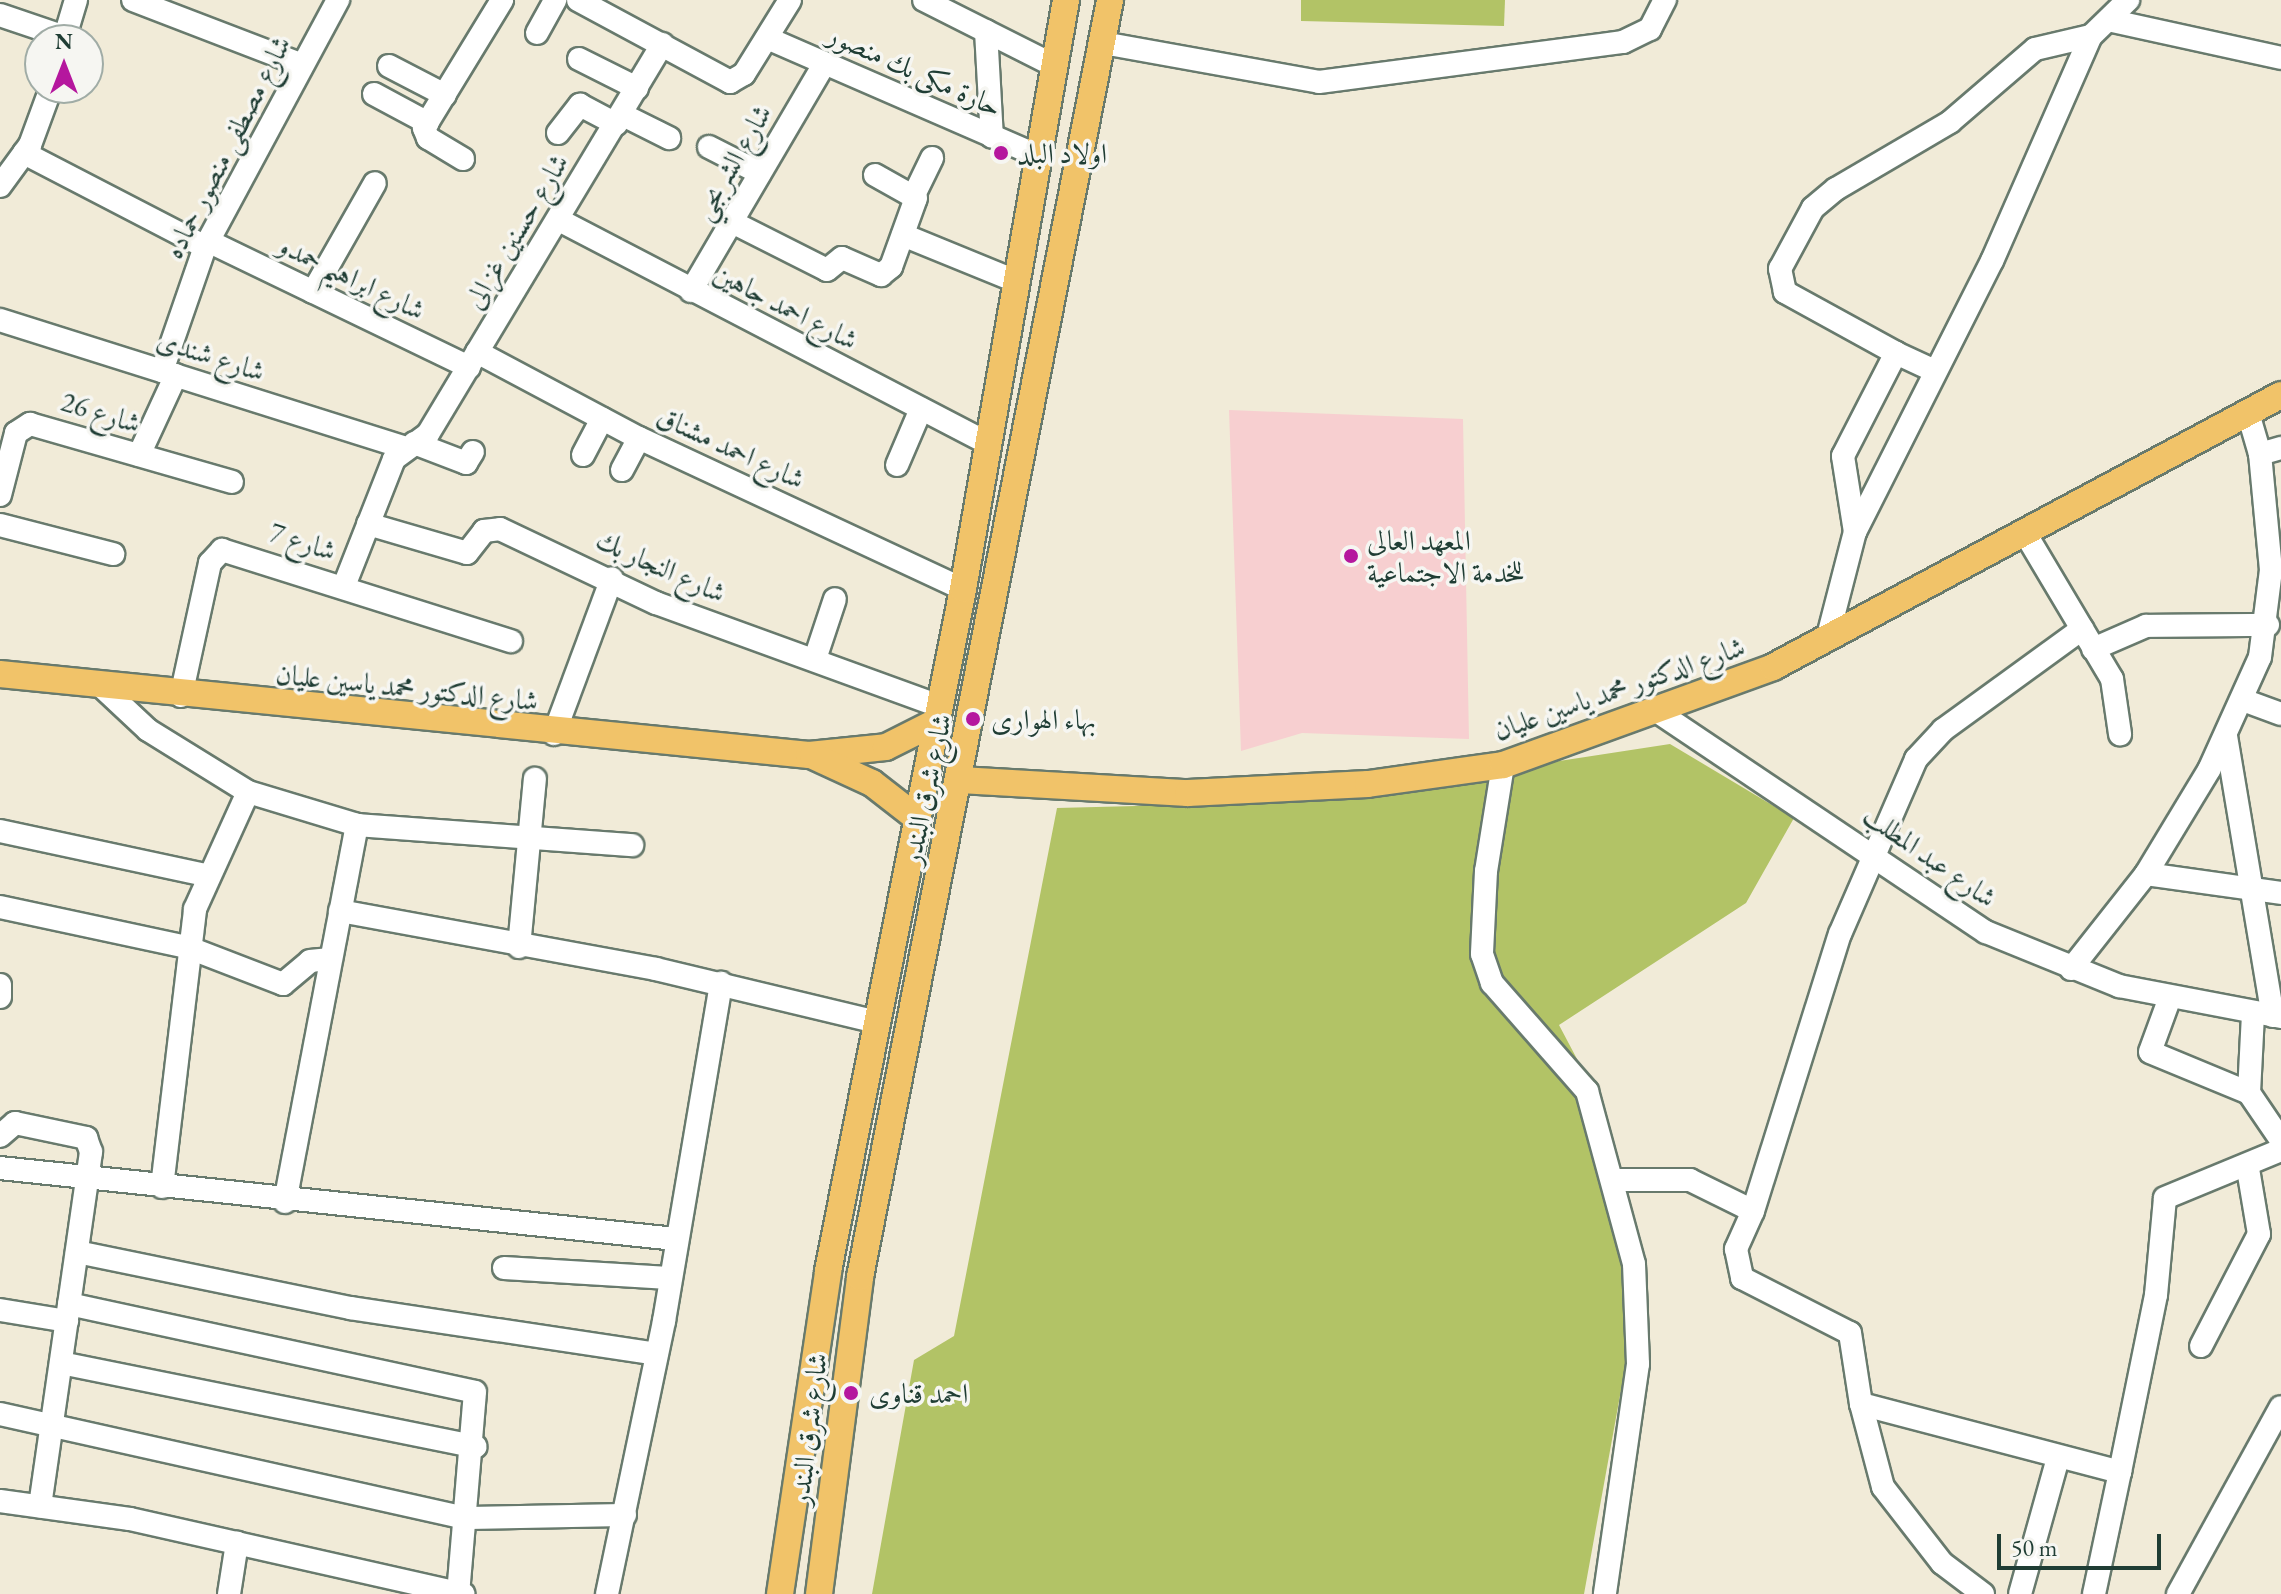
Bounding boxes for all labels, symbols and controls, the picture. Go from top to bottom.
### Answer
street label: حارة مكى بك منصور [823,17,1007,123]
north arrow [24,24,104,104]
text: N [55,27,73,56]
street label: شارع مصطفى منصور حماده [156,30,298,264]
street label: شارع الشربجي [685,98,779,226]
place label: اولاد البلد [1017,136,1107,170]
marker: اولاد البلد [992,144,1010,162]
street label: شارع حسنين غزالى [457,147,575,315]
street label: شارع ابراهيم حمدو [273,227,431,327]
street label: شارع احمد جاهين [709,255,863,357]
street label: شارع شندى [153,322,269,388]
street label: شارع 26 [57,384,145,440]
street label: شارع احمد مشناق [652,398,810,496]
street label: شارع 7 [266,515,340,567]
street label: شارع النجار بك [591,522,731,610]
place label: المعهد العالى للخدمة الاجتماعية [1367,523,1524,589]
marker: المعهد العالى للخدمة الاجتماعية [1342,547,1360,565]
street label: شارع الدكتور محمد ياسين عليان [1489,629,1749,747]
street label: شارع الدكتور محمد ياسين عليان [274,657,540,717]
place label: بهاء الهوارى [991,702,1096,736]
marker: بهاء الهوارى [962,708,984,730]
street label: شارع شرق البندر [894,711,958,867]
street label: شارع عبد المطلب [1857,798,2003,914]
street label: شارع شرق البندر [782,1351,834,1507]
place label: احمد قناوى [869,1376,968,1410]
marker: احمد قناوى [840,1382,862,1404]
scale bar [2001,1518,2165,1568]
text: 50 m [2011,1532,2058,1563]

